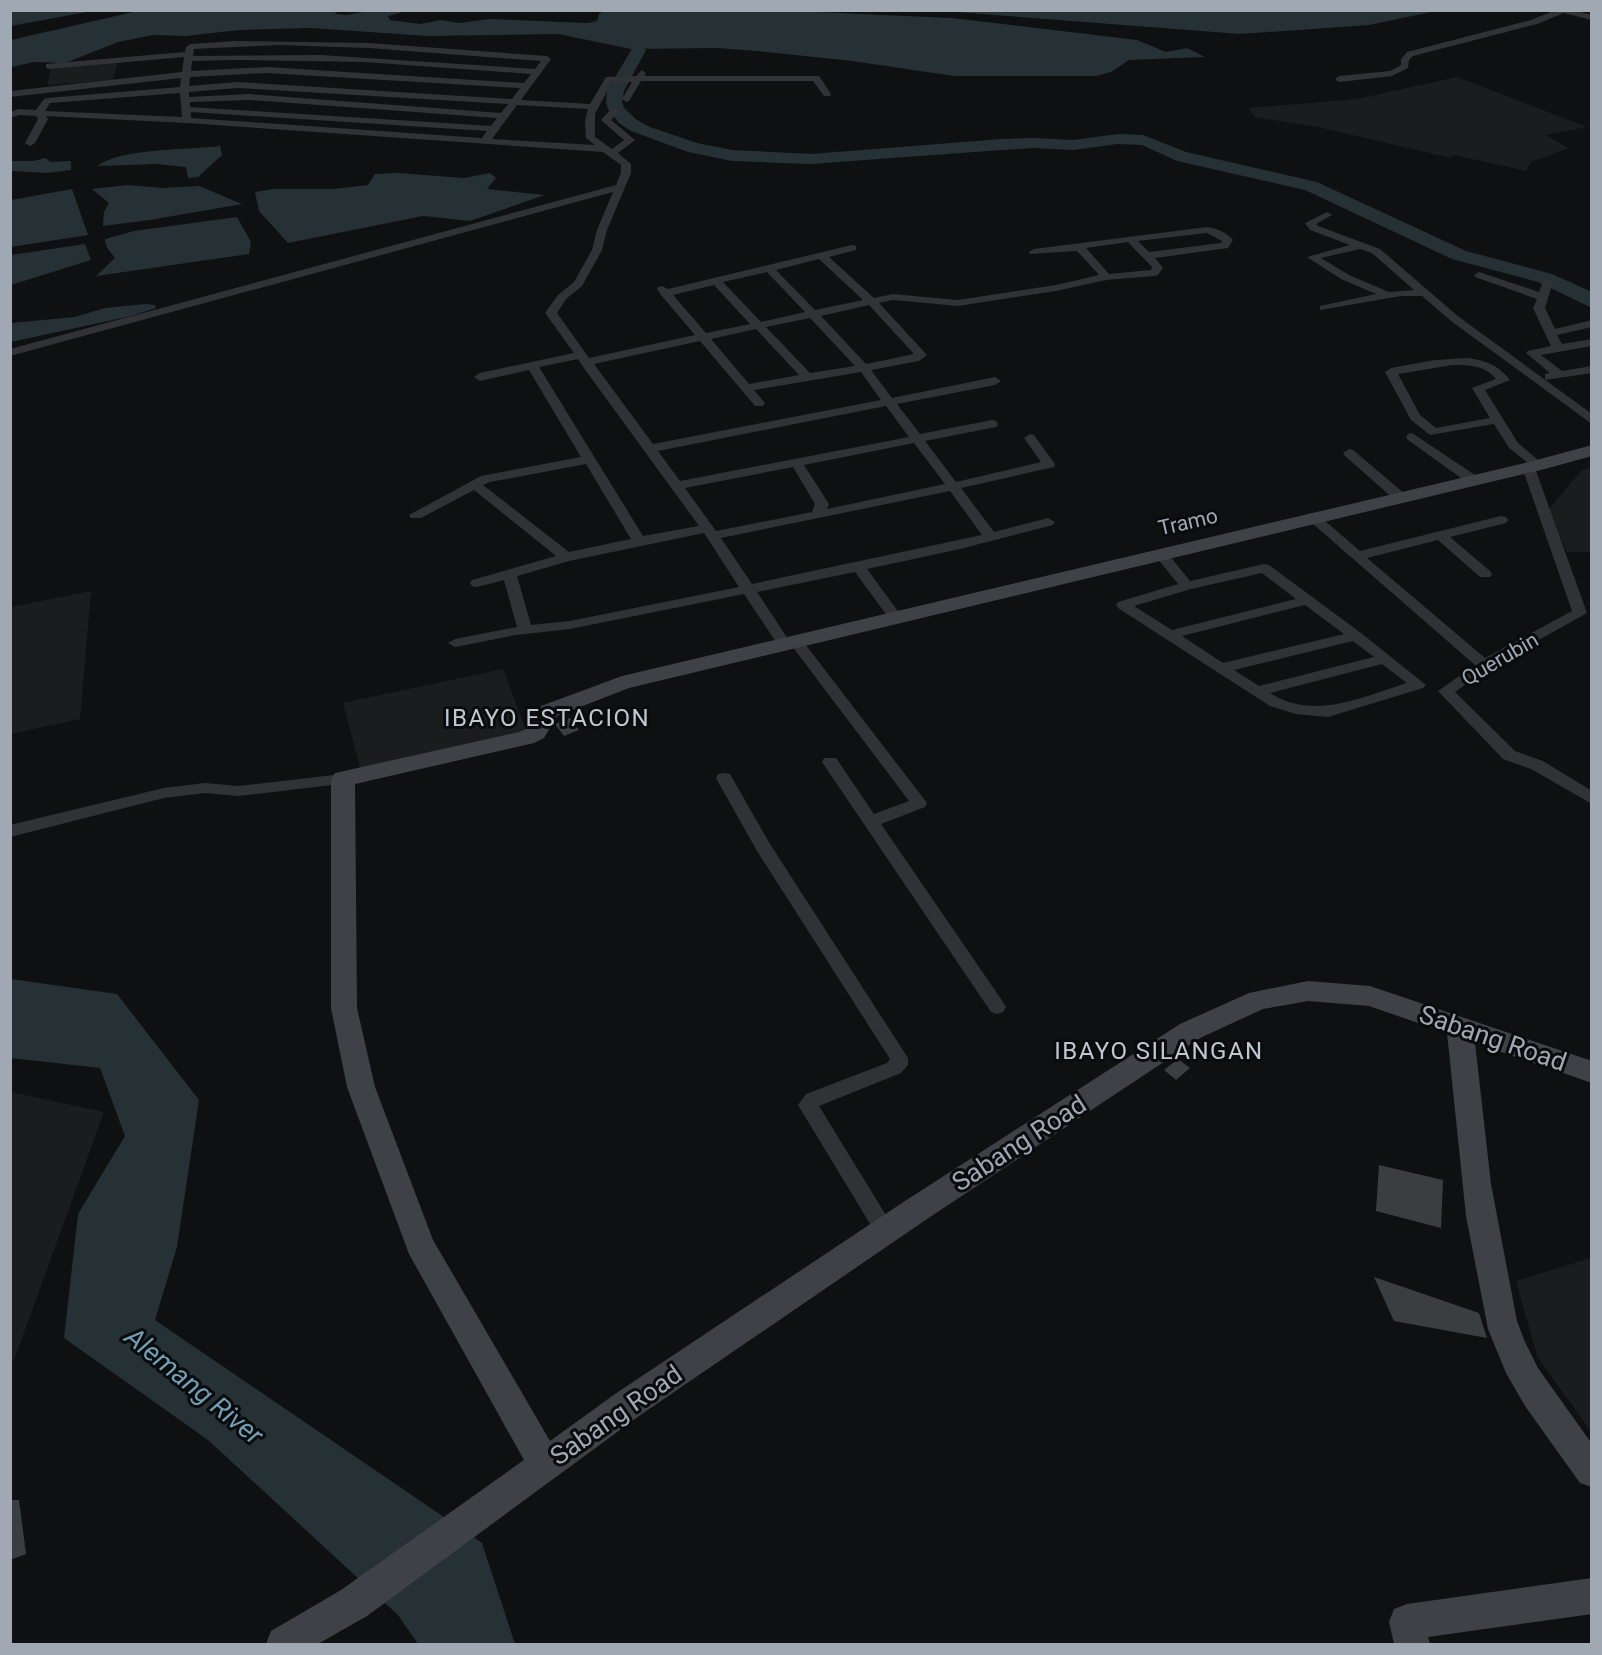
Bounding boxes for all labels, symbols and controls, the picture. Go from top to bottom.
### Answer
street label: Tramo [1156,504,1220,540]
street label: Querubin [1457,628,1543,690]
district label: IBAYO ESTACION [444,704,650,732]
street label: Sabang Road [1416,999,1570,1077]
district label: IBAYO SILANGAN [1054,1037,1264,1065]
street label: Sabang Road [947,1089,1091,1197]
water label: Alemang River [117,1319,270,1452]
street label: Sabang Road [545,1359,687,1471]

